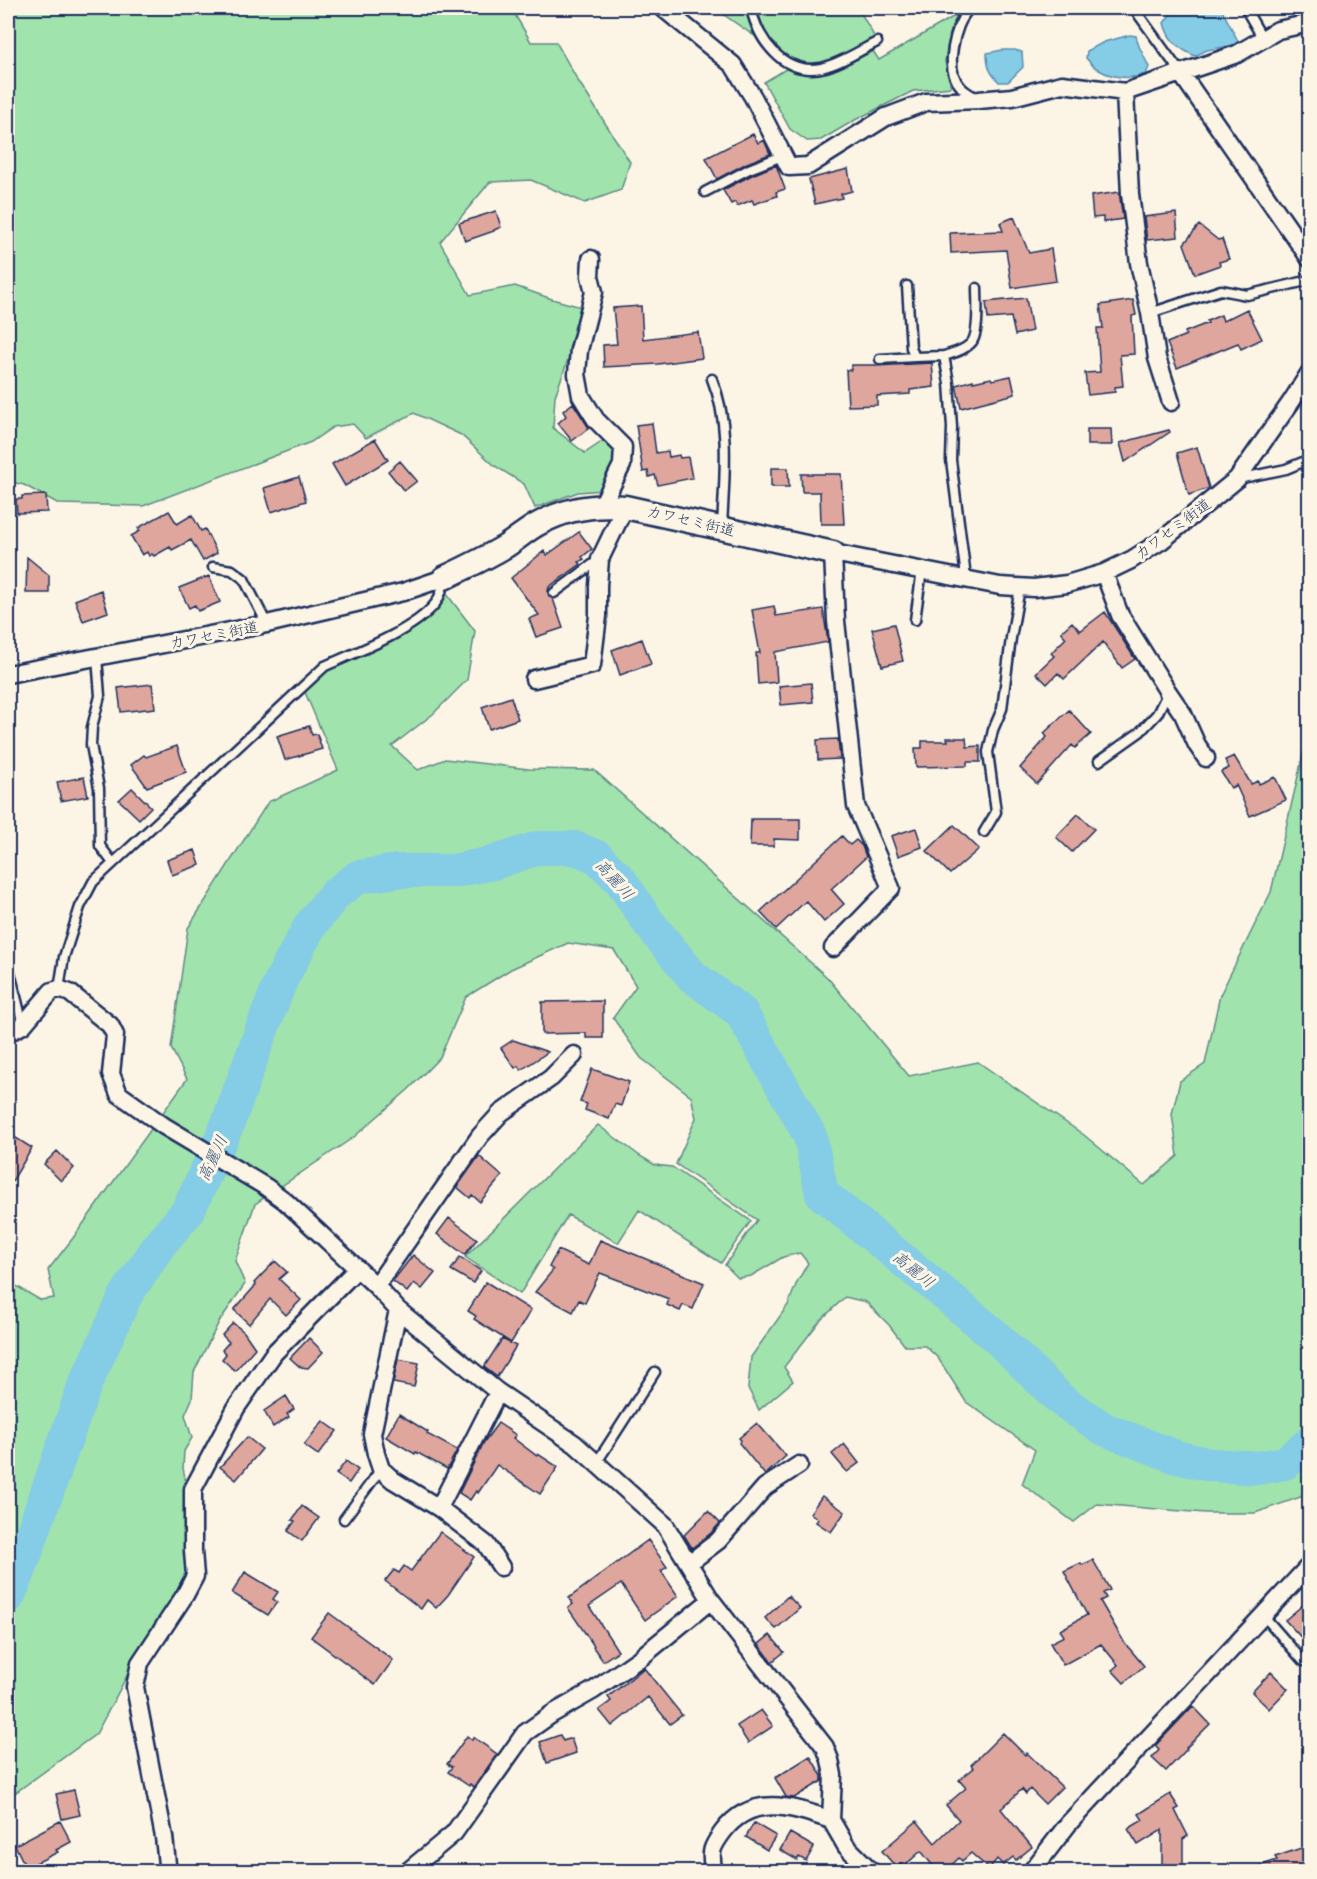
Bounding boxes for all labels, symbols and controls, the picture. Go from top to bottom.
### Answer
street label: カワセミ街道 [1129,492,1215,564]
street label: カワセミ街道 [645,498,738,541]
street label: カワセミ街道 [167,614,260,653]
water label: 高麗川 [591,852,641,904]
water label: 高麗川 [190,1131,232,1184]
water label: 高麗川 [888,1244,941,1293]

